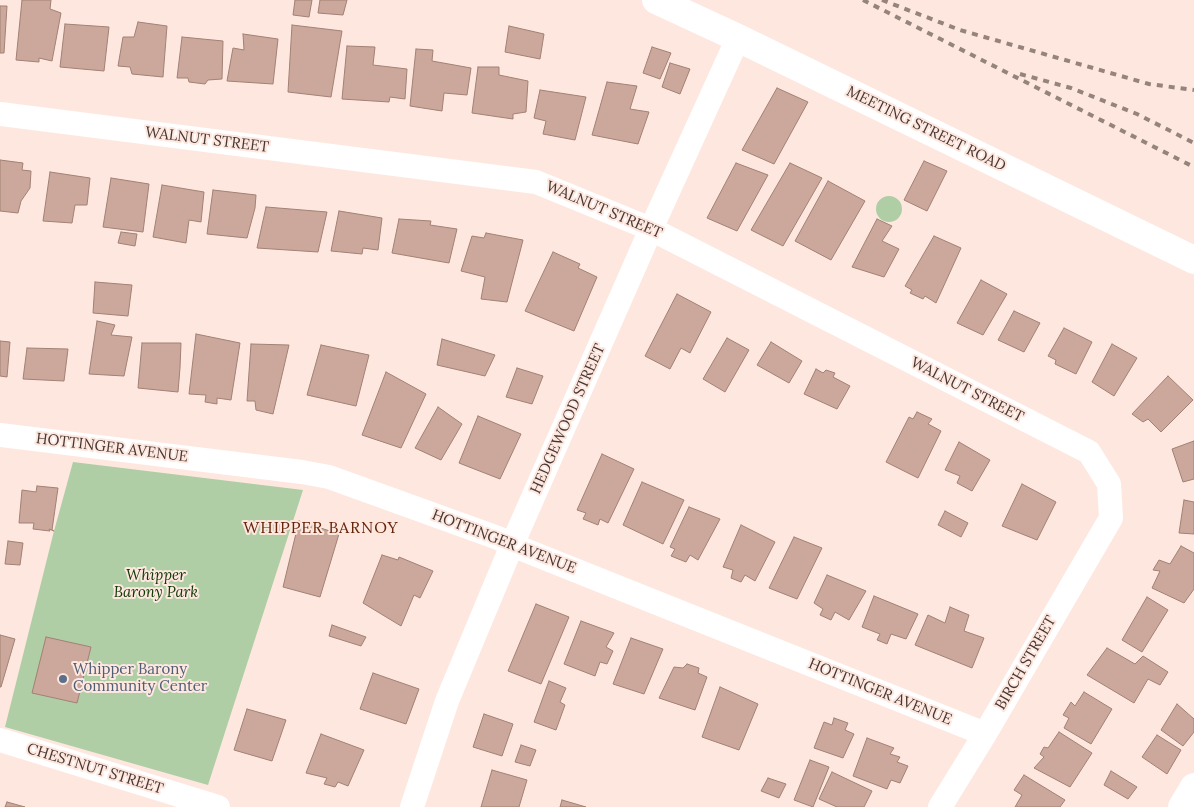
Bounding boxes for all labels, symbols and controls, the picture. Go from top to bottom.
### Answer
street label: MEETING STREET ROAD [843,83,1009,175]
street label: WALNUT STREET [144,123,270,157]
street label: WALNUT STREET [543,177,665,243]
street label: HEDGEWOOD STREET [527,341,609,497]
street label: WALNUT STREET [908,354,1026,426]
street label: HOTTINGER AVENUE [35,430,189,466]
street label: HOTTINGER AVENUE [429,506,579,578]
district label: WHIPPER BARNOY [242,518,400,538]
park label: Whipper Barony Park [114,567,198,602]
street label: BIRCH STREET [992,613,1060,713]
street label: HOTTINGER AVENUE [806,655,954,729]
place label: Whipper Barony Community Center [73,661,207,696]
marker: Whipper Barony Community Center [57,673,69,685]
street label: CHESTNUT STREET [25,740,165,798]

